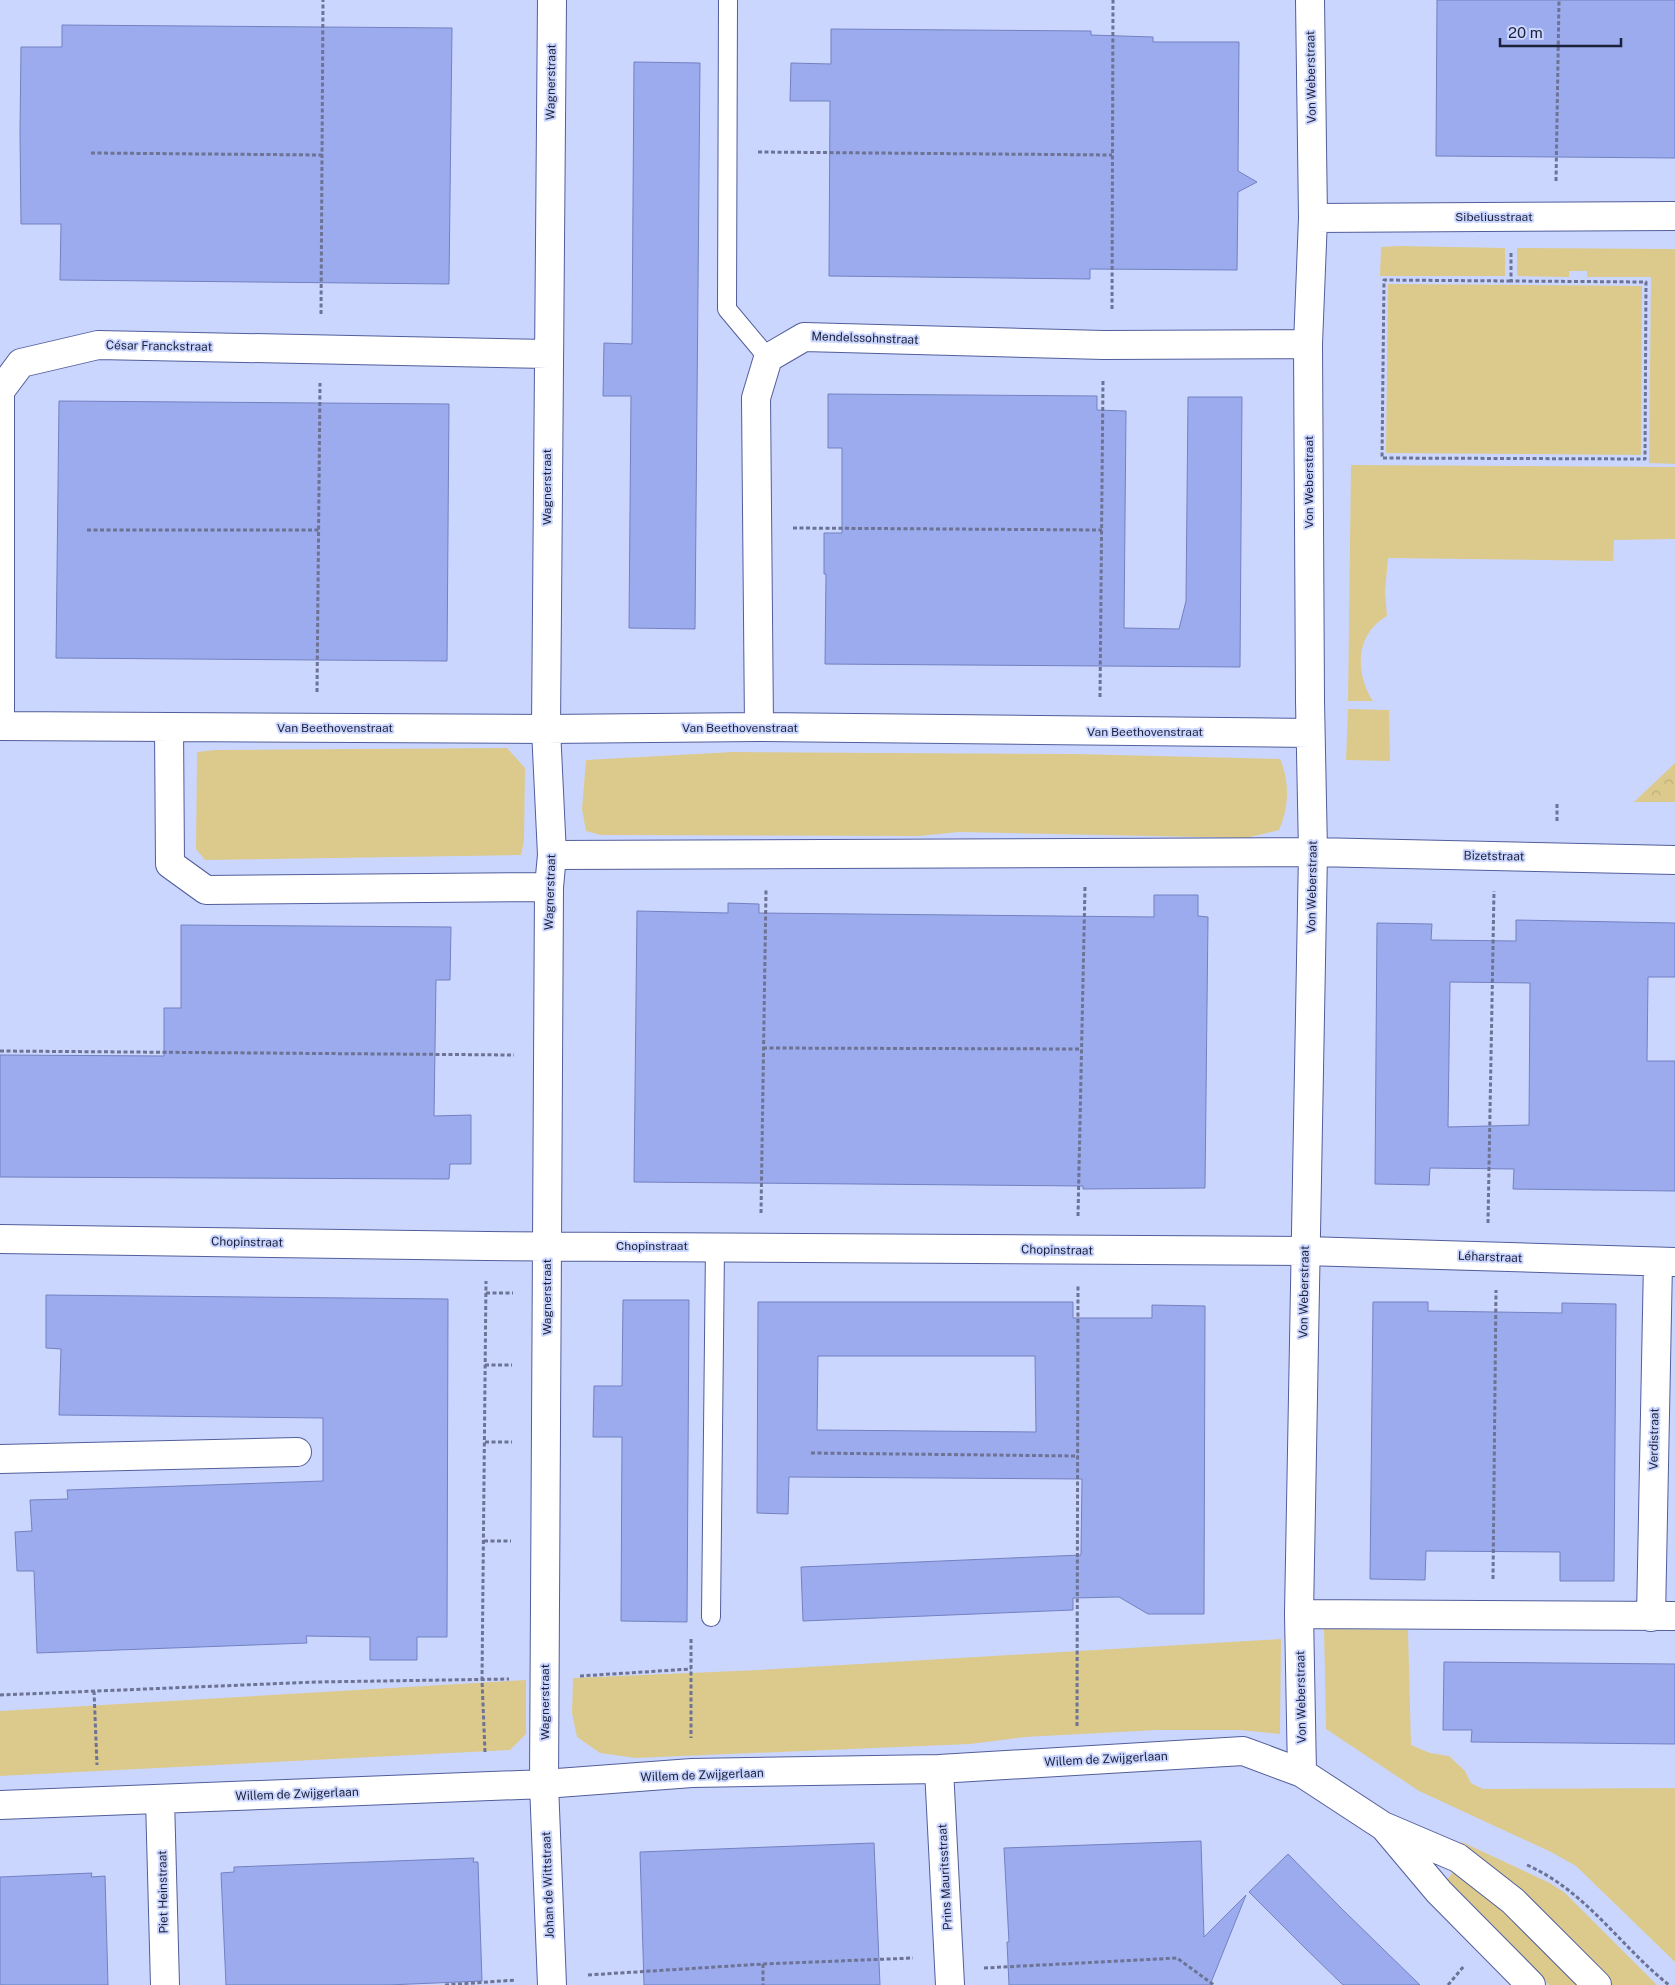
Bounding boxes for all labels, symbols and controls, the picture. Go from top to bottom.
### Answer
scale bar [1500,15,1621,47]
text: 20 m [1508,24,1543,41]
street label: Von Weberstraat [1303,30,1319,124]
street label: Wagnerstraat [543,43,559,120]
street label: Sibeliusstraat [1455,210,1533,224]
street label: Mendelssohnstraat [811,329,919,347]
street label: César Franckstraat [106,338,213,354]
street label: Von Weberstraat [1302,435,1316,528]
street label: Wagnerstraat [540,449,554,525]
street label: Van Beethovenstraat [277,721,393,735]
street label: Van Beethovenstraat [682,721,798,735]
street label: Van Beethovenstraat [1087,725,1203,739]
street label: Von Weberstraat [1304,840,1320,934]
street label: Bizetstraat [1464,848,1525,864]
street label: Wagnerstraat [542,853,558,930]
street label: Chopinstraat [211,1234,283,1250]
street label: Chopinstraat [616,1239,688,1253]
street label: Chopinstraat [1021,1242,1093,1258]
street label: Von Weberstraat [1296,1245,1312,1339]
street label: Léharstraat [1458,1249,1523,1265]
street label: Wagnerstraat [540,1259,554,1335]
street label: Verdistraat [1646,1408,1662,1470]
street label: Von Weberstraat [1293,1650,1309,1744]
street label: Wagnerstraat [538,1664,552,1740]
street label: Willem de Zwijgerlaan [1044,1749,1168,1769]
street label: Willem de Zwijgerlaan [640,1766,764,1784]
street label: Willem de Zwijgerlaan [235,1785,359,1803]
street label: Prins Mauritsstraat [935,1823,955,1931]
street label: Johan de Wittstraat [539,1831,557,1939]
street label: Piet Heinstraat [155,1850,171,1934]

